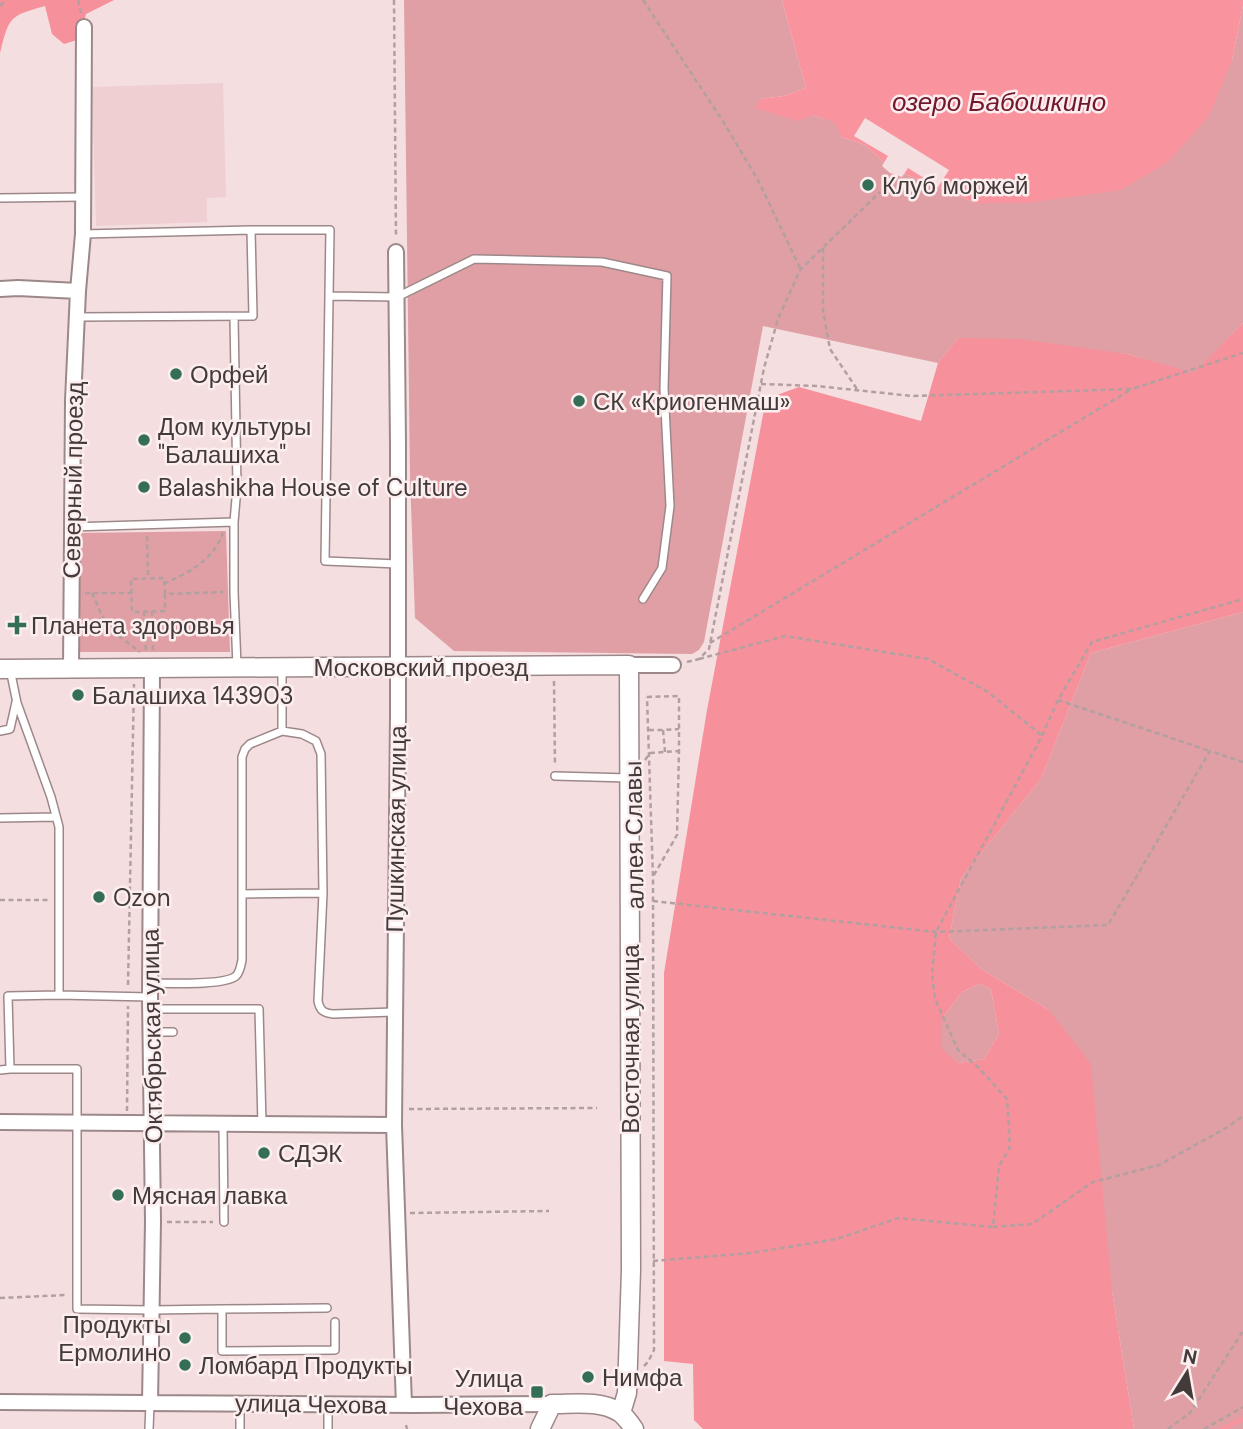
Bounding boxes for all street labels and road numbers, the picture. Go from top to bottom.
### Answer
street label: Северный проезд [56,381,90,579]
street label: Московский проезд [314,652,528,683]
street label: Пушкинская улица [379,724,413,933]
street label: аллея Славы [617,760,651,910]
street label: Октябрьская улица [135,928,169,1144]
street label: Восточная улица [615,944,646,1134]
street label: улица Чехова [235,1387,388,1421]

